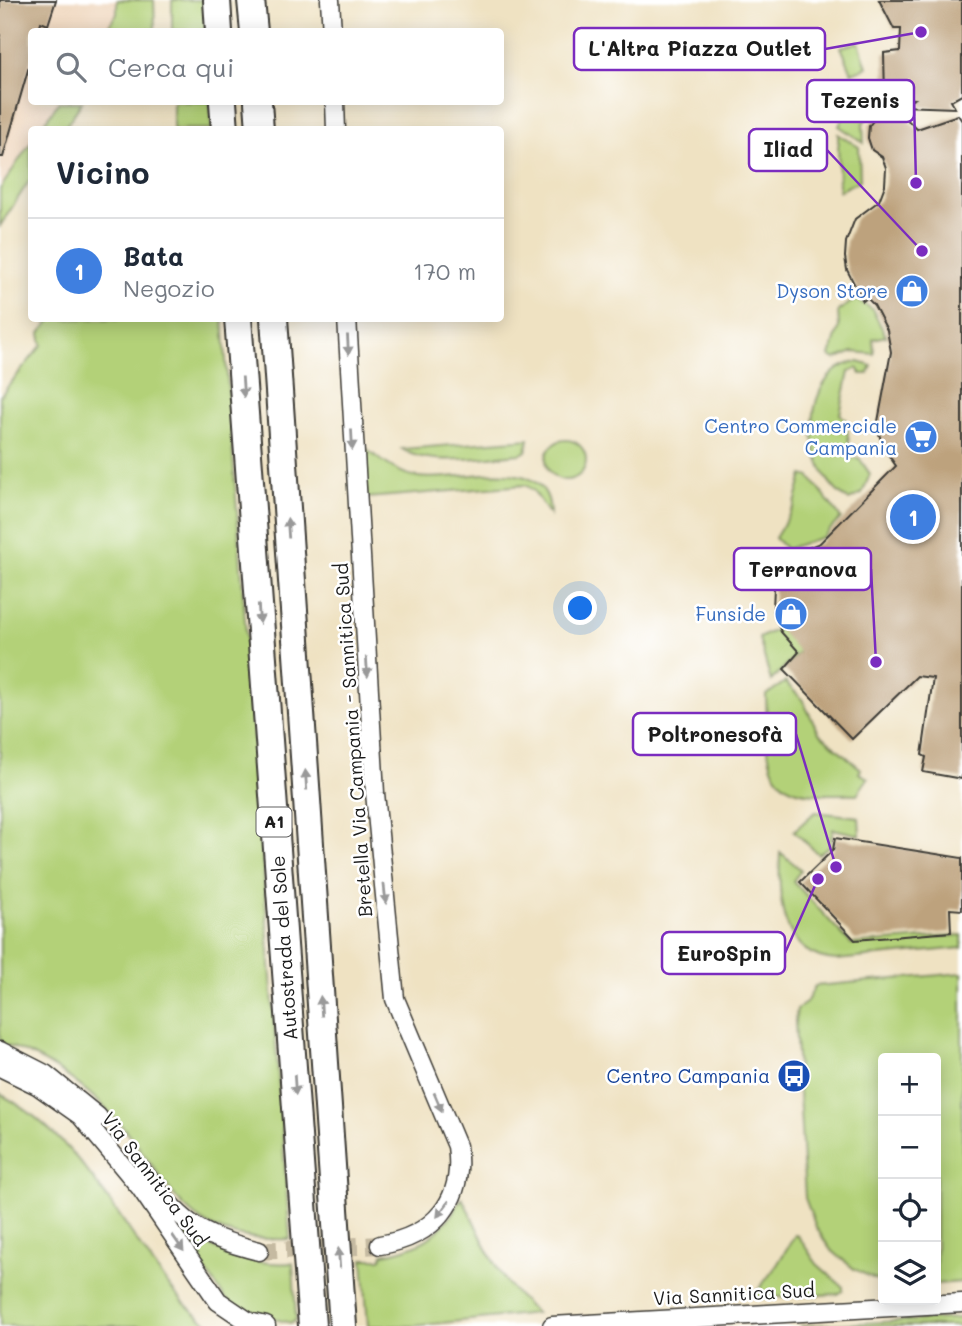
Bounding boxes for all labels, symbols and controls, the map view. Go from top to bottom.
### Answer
search box [28,28,504,105]
callout: L'Altra Piazza Outlet [574,28,825,70]
text: L'Altra Piazza Outlet [588,34,812,61]
icon: search [52,48,90,86]
text: Cerca qui [108,50,234,84]
callout: Tezenis [807,80,914,122]
text: Tezenis [820,86,900,113]
callout: Iliad [749,129,827,171]
text: Iliad [763,135,813,162]
text: Vicino [56,152,150,192]
text: Bata [123,239,184,273]
text: 1 [74,256,84,286]
text: 170 m [413,256,476,286]
shop icon: Dyson Store [893,272,931,310]
text: Negozio [123,273,215,303]
place label: Dyson Store [776,278,888,303]
one-way arrow [343,334,354,356]
one-way arrow [237,376,248,398]
place label: Centro Commerciale Campania [704,413,897,460]
supermarket icon: Centro Commerciale Campania [902,418,940,456]
one-way arrow [346,429,357,451]
pin: 1 [890,491,936,543]
one-way arrow [282,517,293,539]
callout: Terranova [734,548,871,590]
text: Terranova [749,555,857,582]
street label: Bretella Via Campania - Sannitica Sud [328,562,377,918]
your location [563,591,597,625]
shop icon: Funside [772,595,810,633]
place label: Funside [696,601,766,626]
one-way arrow [253,603,264,625]
one-way arrow [362,656,373,678]
callout: Poltronesofà [633,713,796,755]
text: Poltronesofà [647,720,783,747]
one-way arrow [300,768,311,790]
road number: A1 [256,808,292,836]
street label: Autostrada del Sole [265,855,302,1041]
one-way arrow [380,883,391,905]
callout: EuroSpin [662,932,785,974]
text: EuroSpin [677,939,771,966]
one-way arrow [315,995,326,1017]
map controls [878,1053,941,1305]
button: + [878,1053,941,1116]
bus stop icon: Centro Campania [775,1057,813,1095]
place label: Centro Campania [607,1063,770,1088]
one-way arrow [290,1074,301,1096]
one-way arrow [433,1092,444,1113]
street label: Via Sannitica Sud [97,1107,214,1251]
button: − [878,1116,941,1179]
button: locate [878,1179,941,1242]
one-way arrow [436,1200,450,1219]
one-way arrow [171,1234,185,1252]
button: layers [878,1242,941,1305]
one-way arrow [333,1247,344,1269]
street label: Via Sannitica Sud [653,1277,815,1310]

